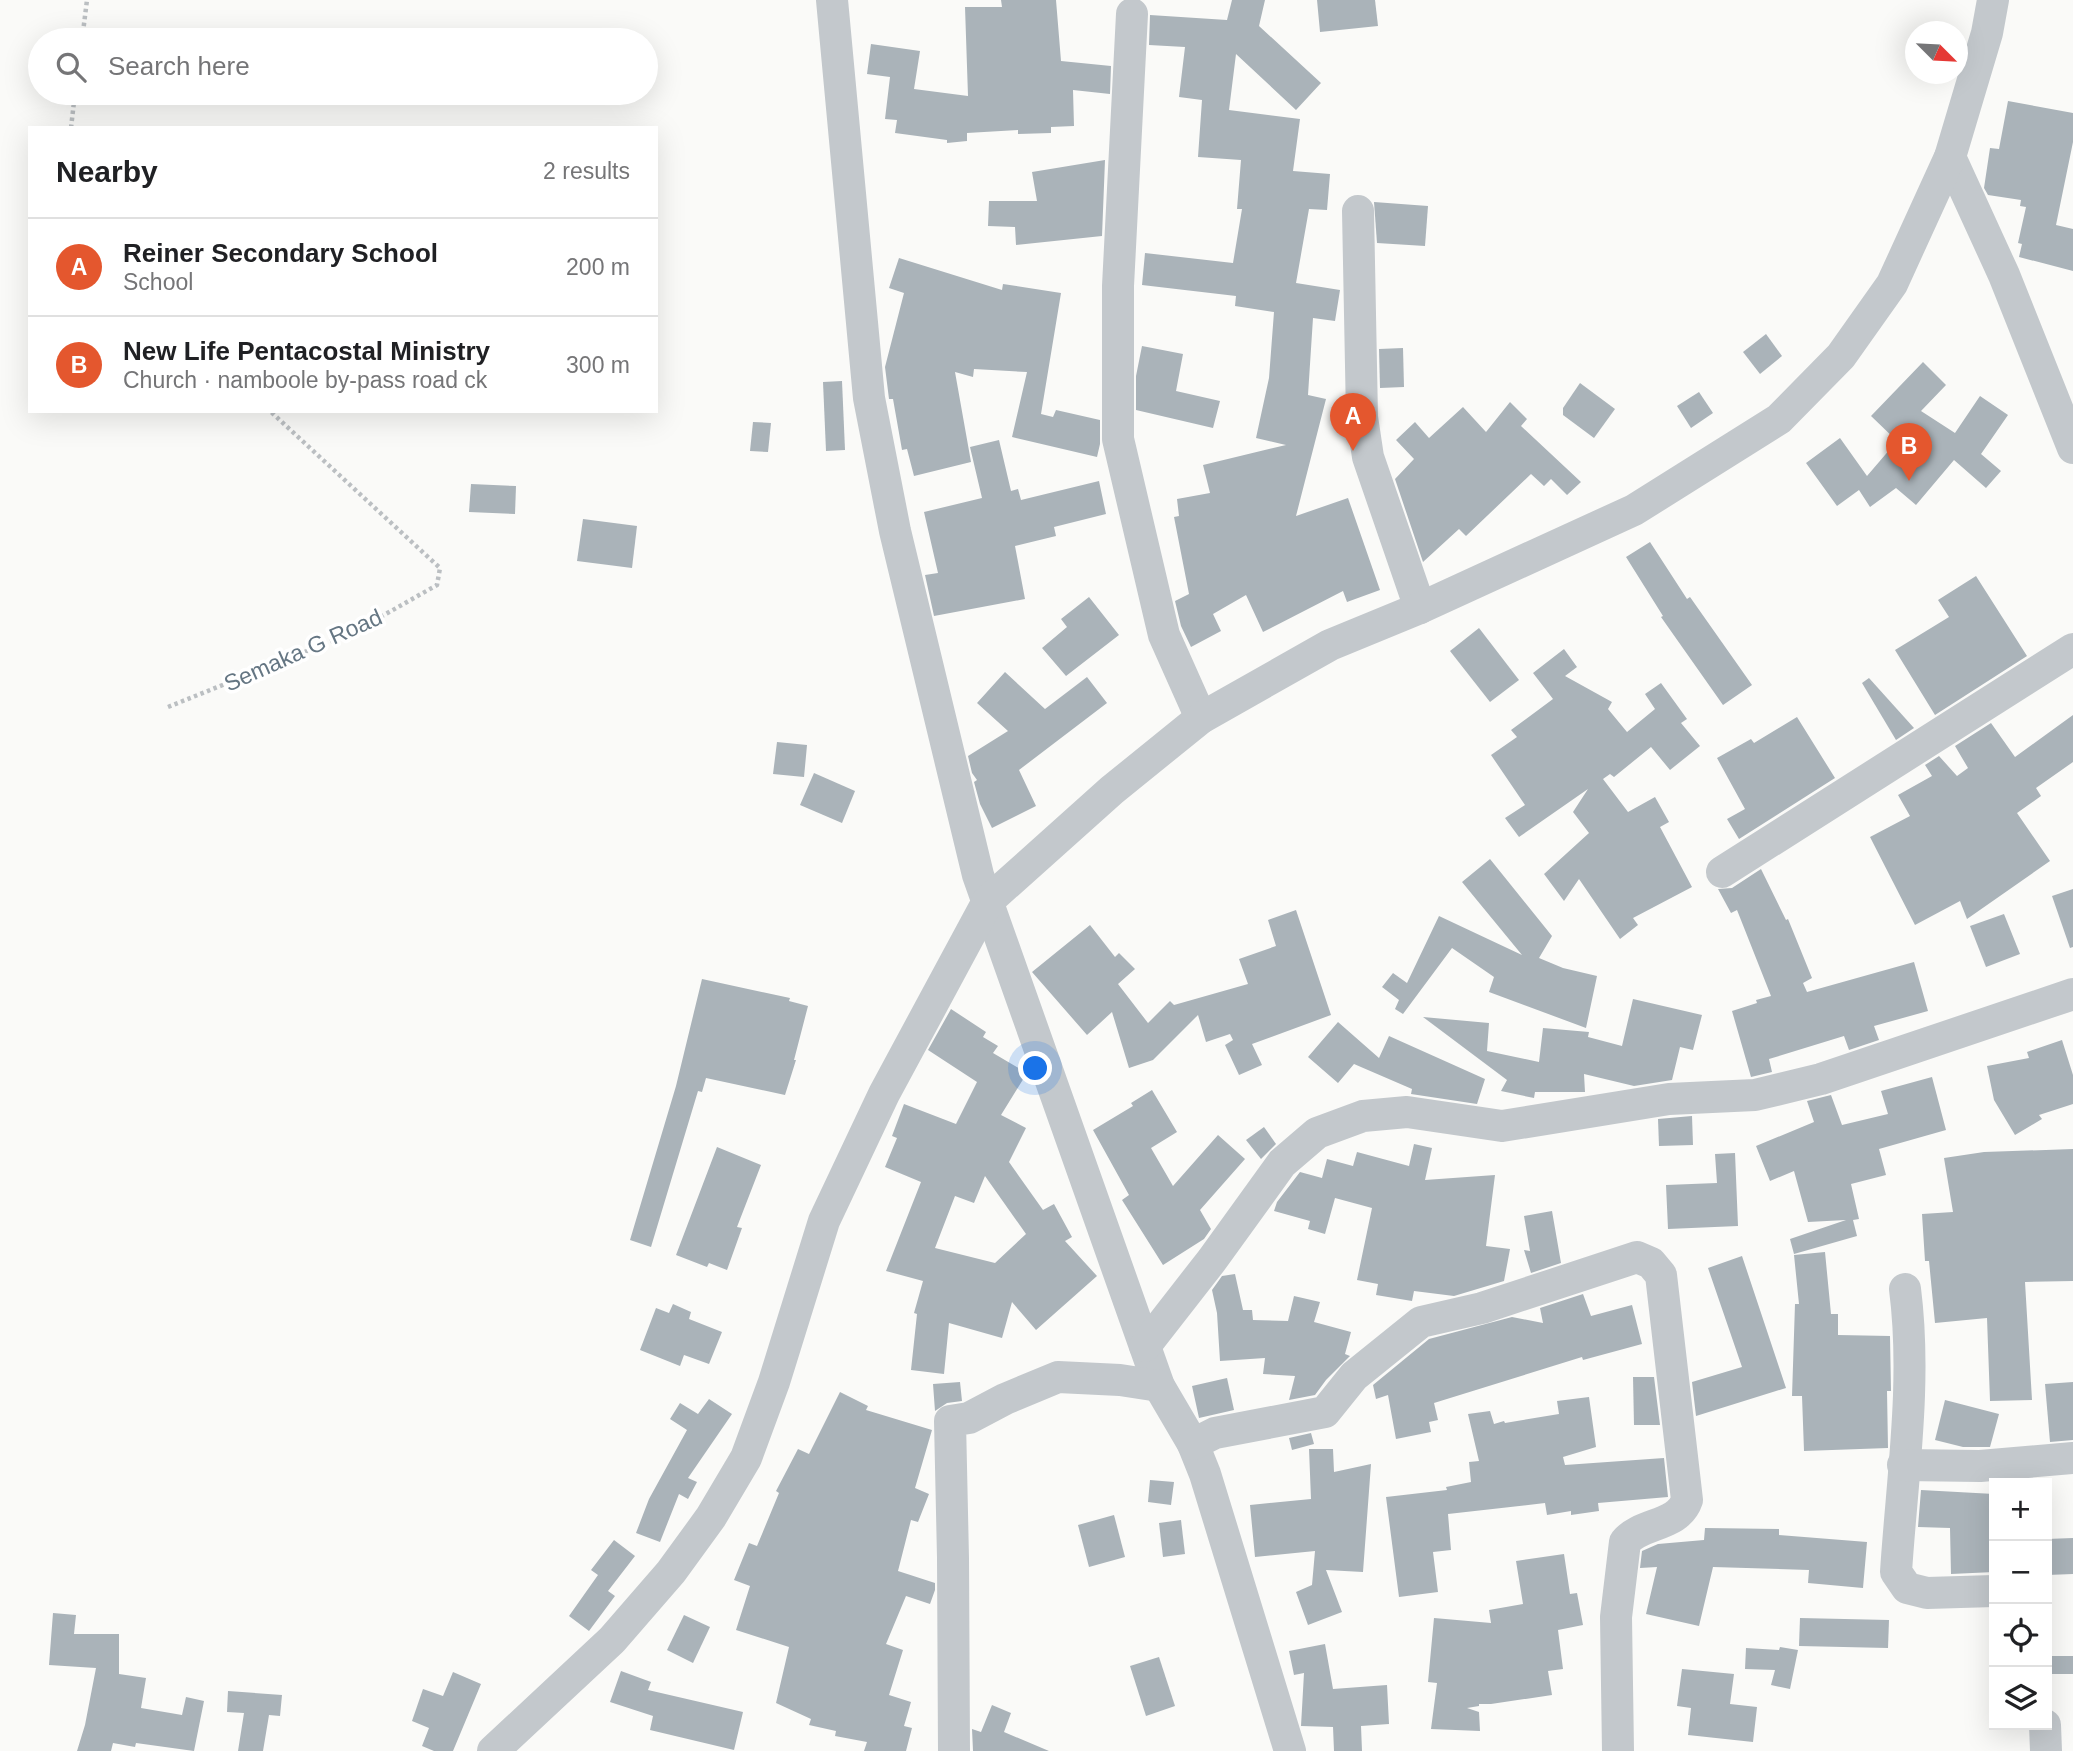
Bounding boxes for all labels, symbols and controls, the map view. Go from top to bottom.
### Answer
north arrow [1905,21,1968,84]
search box [28,28,658,105]
icon: search [52,48,90,86]
text: Search here [108,51,250,81]
text: Nearby [56,155,158,188]
text: 2 results [543,158,630,184]
text: Reiner Secondary School [123,238,438,268]
text: A [71,254,87,280]
text: 200 m [566,254,630,280]
text: School [123,269,193,295]
text: New Life Pentacostal Ministry [123,336,490,366]
text: B [71,352,87,378]
text: 300 m [566,352,630,378]
text: Church · namboole by-pass road ck [123,367,487,393]
pin: A [1330,393,1376,451]
pin: B [1886,423,1932,481]
street label: Semaka G Road [220,604,386,696]
your location [1018,1051,1052,1085]
map controls [1989,1478,2052,1730]
button: + [1989,1478,2052,1541]
button: − [1989,1541,2052,1604]
button: locate [1989,1604,2052,1667]
button: layers [1989,1667,2052,1730]

